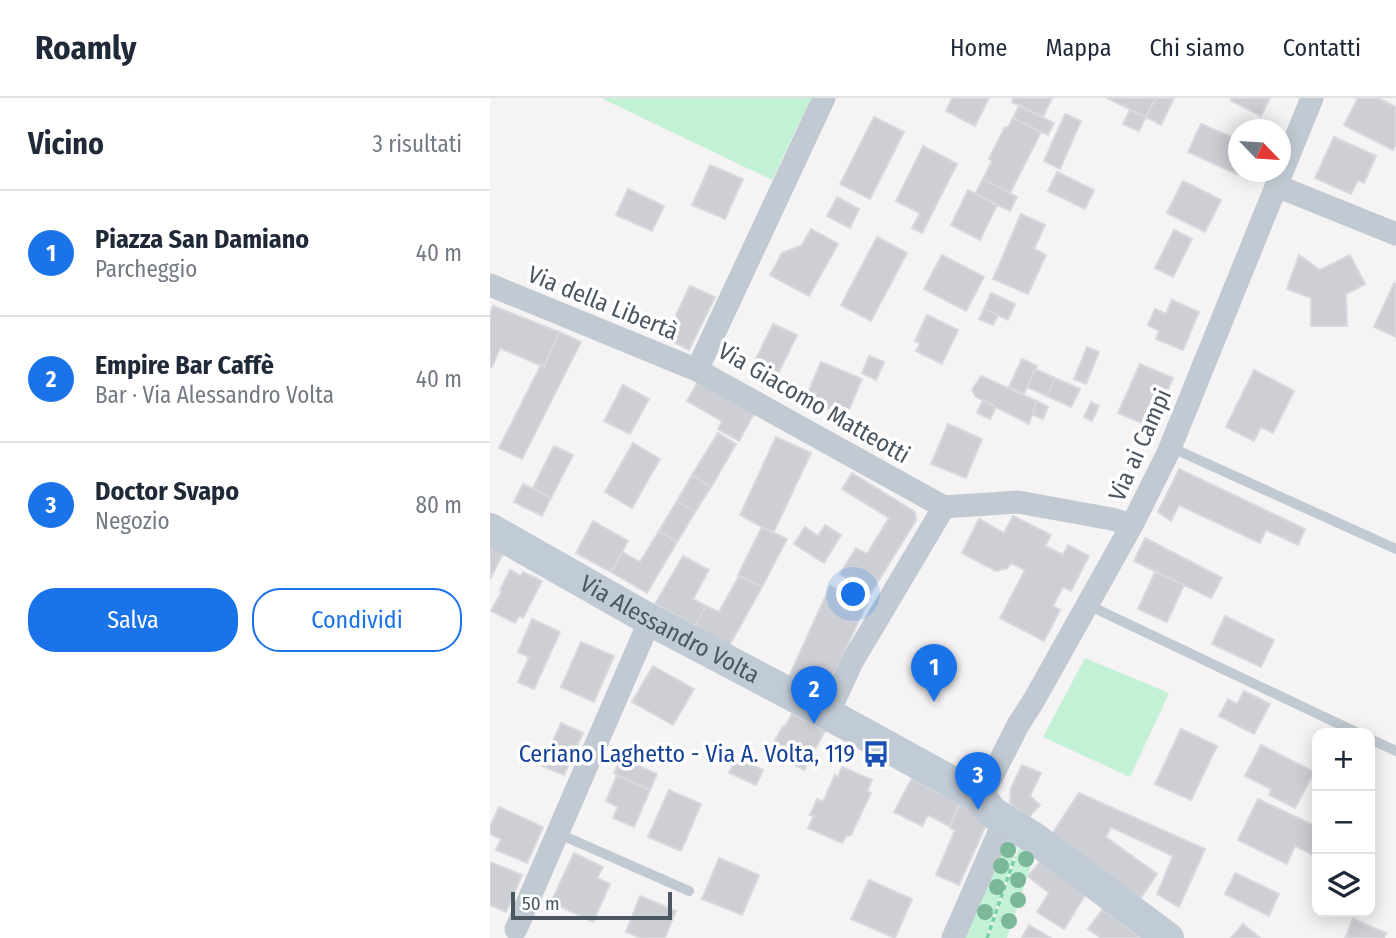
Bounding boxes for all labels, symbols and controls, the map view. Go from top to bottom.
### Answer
text: Roamly [35,28,136,68]
text: Home [950,34,1007,62]
text: Mappa [1045,34,1111,62]
text: Chi siamo [1149,34,1245,62]
text: Contatti [1283,34,1361,62]
north arrow [1228,119,1291,182]
text: Vicino [28,126,104,162]
text: 3 risultati [373,130,462,158]
text: Piazza San Damiano [95,224,309,255]
text: 1 [46,239,56,267]
text: 40 m [416,239,462,267]
text: Parcheggio [95,255,197,283]
street label: Via della Libertà [524,260,682,346]
street label: Via Giacomo Matteotti [713,337,915,469]
text: Empire Bar Caffè [95,350,274,381]
text: 2 [46,365,56,393]
text: 40 m [416,365,462,393]
text: Bar · Via Alessandro Volta [95,381,334,409]
street label: Via ai Campi [1103,384,1177,506]
text: Doctor Svapo [95,476,239,507]
text: 3 [46,491,56,519]
text: 80 m [415,491,462,519]
text: Negozio [95,507,170,535]
street label: Via Alessandro Volta [575,569,764,689]
your location [836,577,870,611]
button: Salva [28,588,238,652]
button: Condividi [252,588,462,652]
pin: 1 [911,644,957,702]
pin: 2 [791,666,837,724]
map controls [1312,728,1375,917]
button: + [1312,728,1375,791]
bus stop icon: Ceriano Laghetto - Via A. Volta, 119 [861,739,891,769]
place label: Ceriano Laghetto - Via A. Volta, 119 [519,740,855,768]
pin: 3 [955,752,1001,810]
button: − [1312,791,1375,854]
button: layers [1312,854,1375,917]
scale bar [511,889,672,921]
text: 50 m [522,892,560,915]

